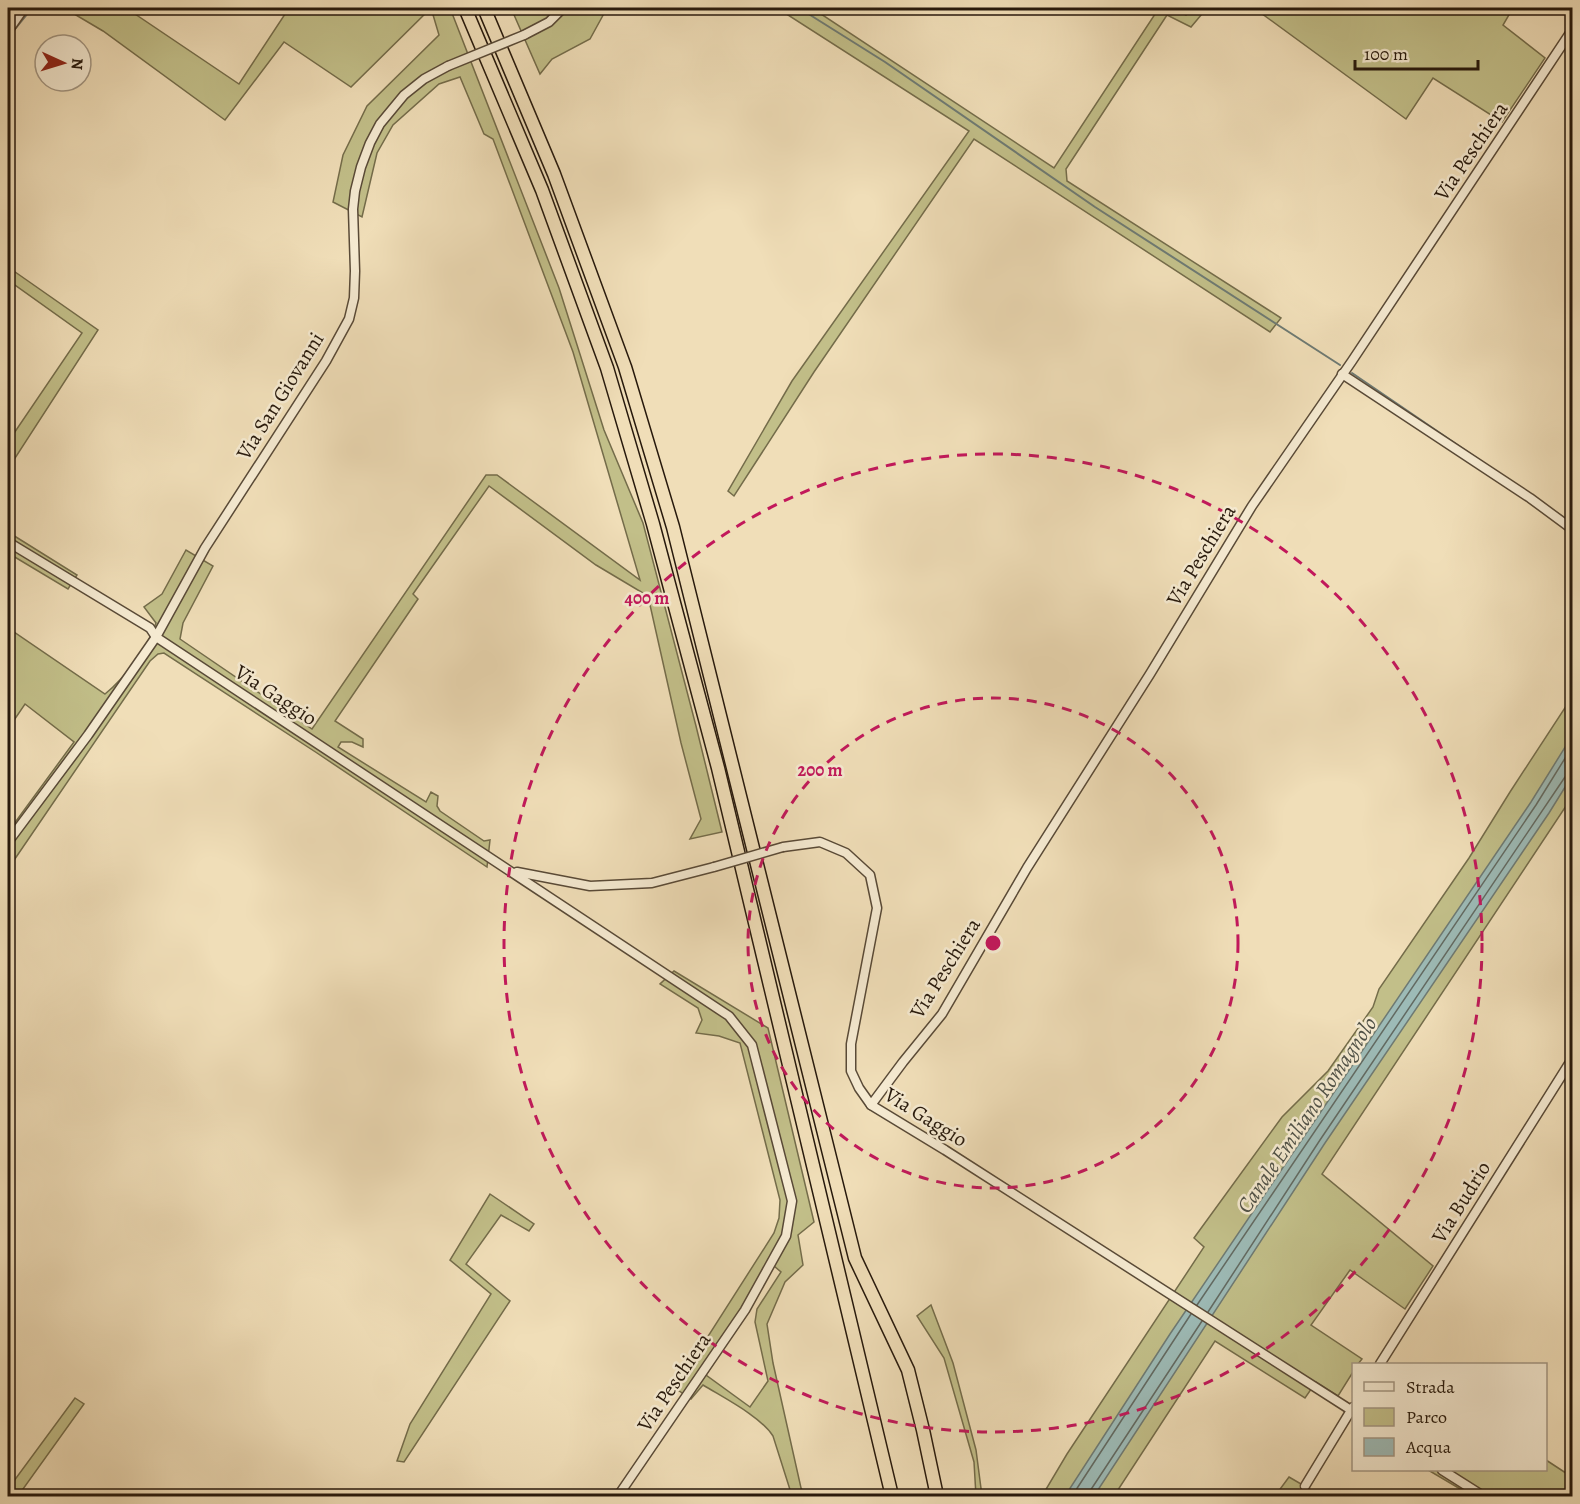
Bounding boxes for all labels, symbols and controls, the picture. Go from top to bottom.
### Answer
north arrow [33,33,93,93]
scale bar [1355,33,1478,71]
text: 100 m [1364,42,1408,66]
text: N [66,57,88,71]
street label: Via Peschiera [1427,96,1514,207]
street label: Via San Giovanni [229,327,330,466]
street label: Via Peschiera [1159,499,1242,612]
text: 400 m [625,586,669,610]
street label: Via Gaggio [229,657,323,732]
text: 200 m [797,758,843,782]
street label: Via Peschiera [903,912,987,1024]
centre of rings [983,933,1003,953]
water label: Canale Emiliano Romagnolo [1230,1011,1384,1219]
street label: Via Gaggio [878,1080,973,1153]
street label: Via Budrio [1424,1156,1497,1249]
street label: Via Peschiera [630,1327,717,1438]
legend [1352,1363,1547,1471]
text: Strada [1406,1375,1455,1399]
text: Parco [1406,1405,1447,1429]
text: Acqua [1405,1435,1452,1459]

